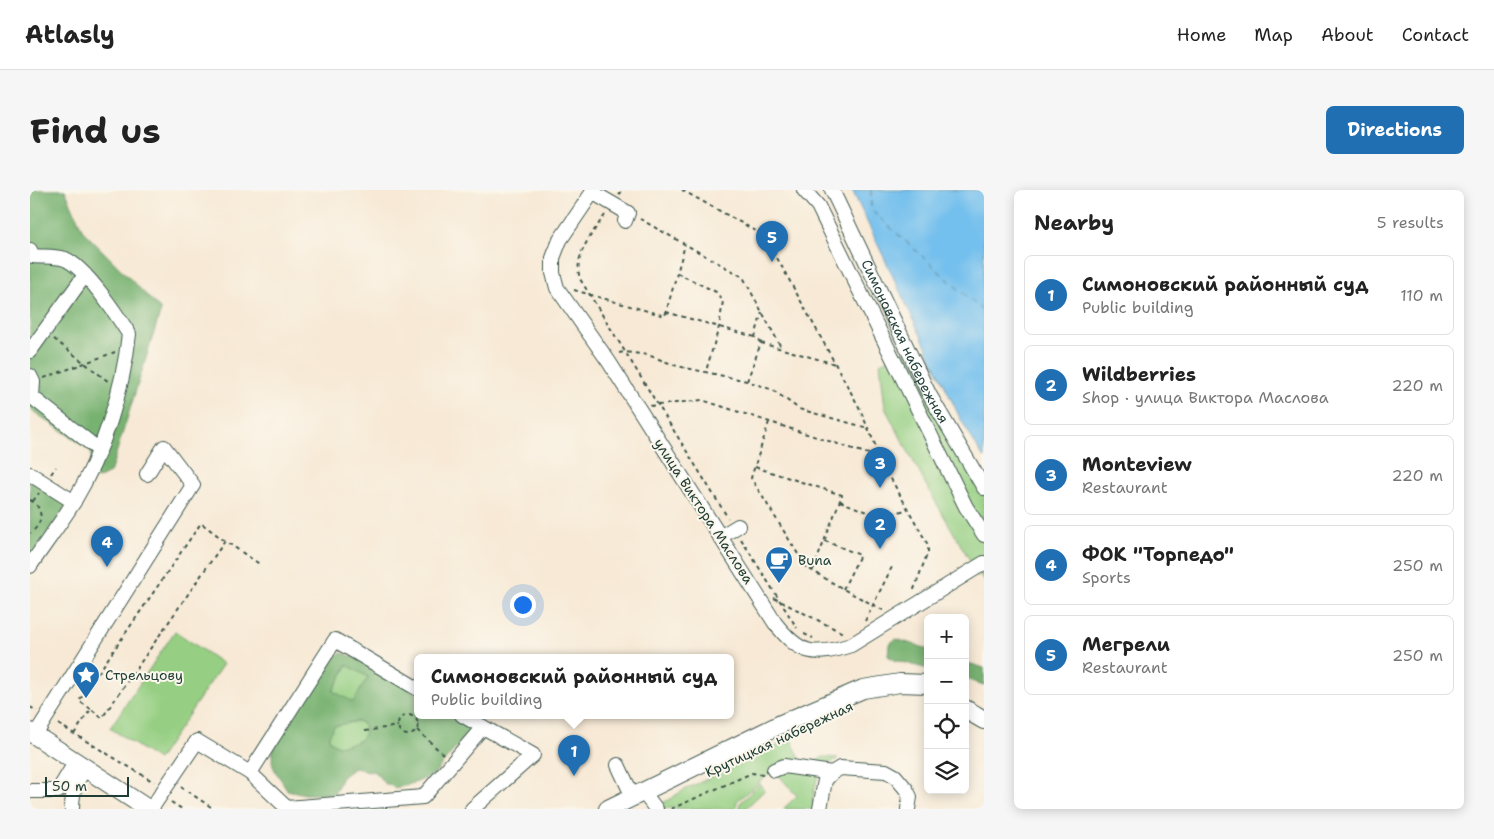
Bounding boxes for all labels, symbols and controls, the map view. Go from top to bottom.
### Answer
text: Atlasly [25,19,115,51]
text: Home [1177,23,1226,47]
text: Map [1254,23,1293,47]
text: About [1321,23,1374,47]
text: Contact [1402,23,1469,47]
button: Directions [1326,106,1464,154]
text: Find us [30,107,161,154]
text: Nearby [1034,209,1114,237]
text: 5 results [1377,212,1444,233]
pin: 5 [756,221,788,262]
street label: Симоновская набережная [857,256,953,426]
text: Симоновский районный суд [1082,272,1368,297]
text: 1 [1047,285,1055,306]
text: 110 m [1400,285,1443,306]
text: Public building [1082,297,1194,318]
text: Wildberries [1082,362,1196,387]
text: 2 [1045,375,1057,396]
text: 220 m [1391,375,1443,396]
text: Shop · улица Виктора Маслова [1082,387,1329,408]
street label: улица Виктора Маслова [650,435,758,587]
pin: 3 [864,447,896,488]
text: Monteview [1082,452,1192,477]
text: 3 [1045,465,1057,486]
text: 220 m [1391,465,1443,486]
text: Restaurant [1082,477,1168,498]
pin: 2 [864,508,896,549]
pin: 4 [91,526,123,567]
text: ФОК "Торпедо" [1082,542,1234,567]
cafe icon: Buna [764,545,794,584]
place label: Buna [798,551,832,569]
text: 4 [1045,555,1057,576]
text: 250 m [1392,555,1443,576]
text: Sports [1082,567,1131,588]
your location [510,592,536,618]
map controls [924,614,969,794]
button: + [924,614,969,659]
text: Мегрели [1082,632,1170,657]
text: 5 [1046,645,1056,666]
text: 250 m [1392,645,1443,666]
popup [414,654,734,719]
text: Restaurant [1082,657,1168,678]
button: − [924,659,969,704]
place icon: Стрельцову [71,660,101,699]
text: Симоновский районный суд [431,664,717,689]
place label: Стрельцову [105,666,183,684]
text: Public building [431,689,542,710]
street label: Крутицкая набережная [702,697,856,781]
button: locate [924,704,969,749]
pin: 1 [558,735,590,776]
button: layers [924,749,969,794]
scale bar [45,774,129,797]
text: 50 m [52,777,87,795]

